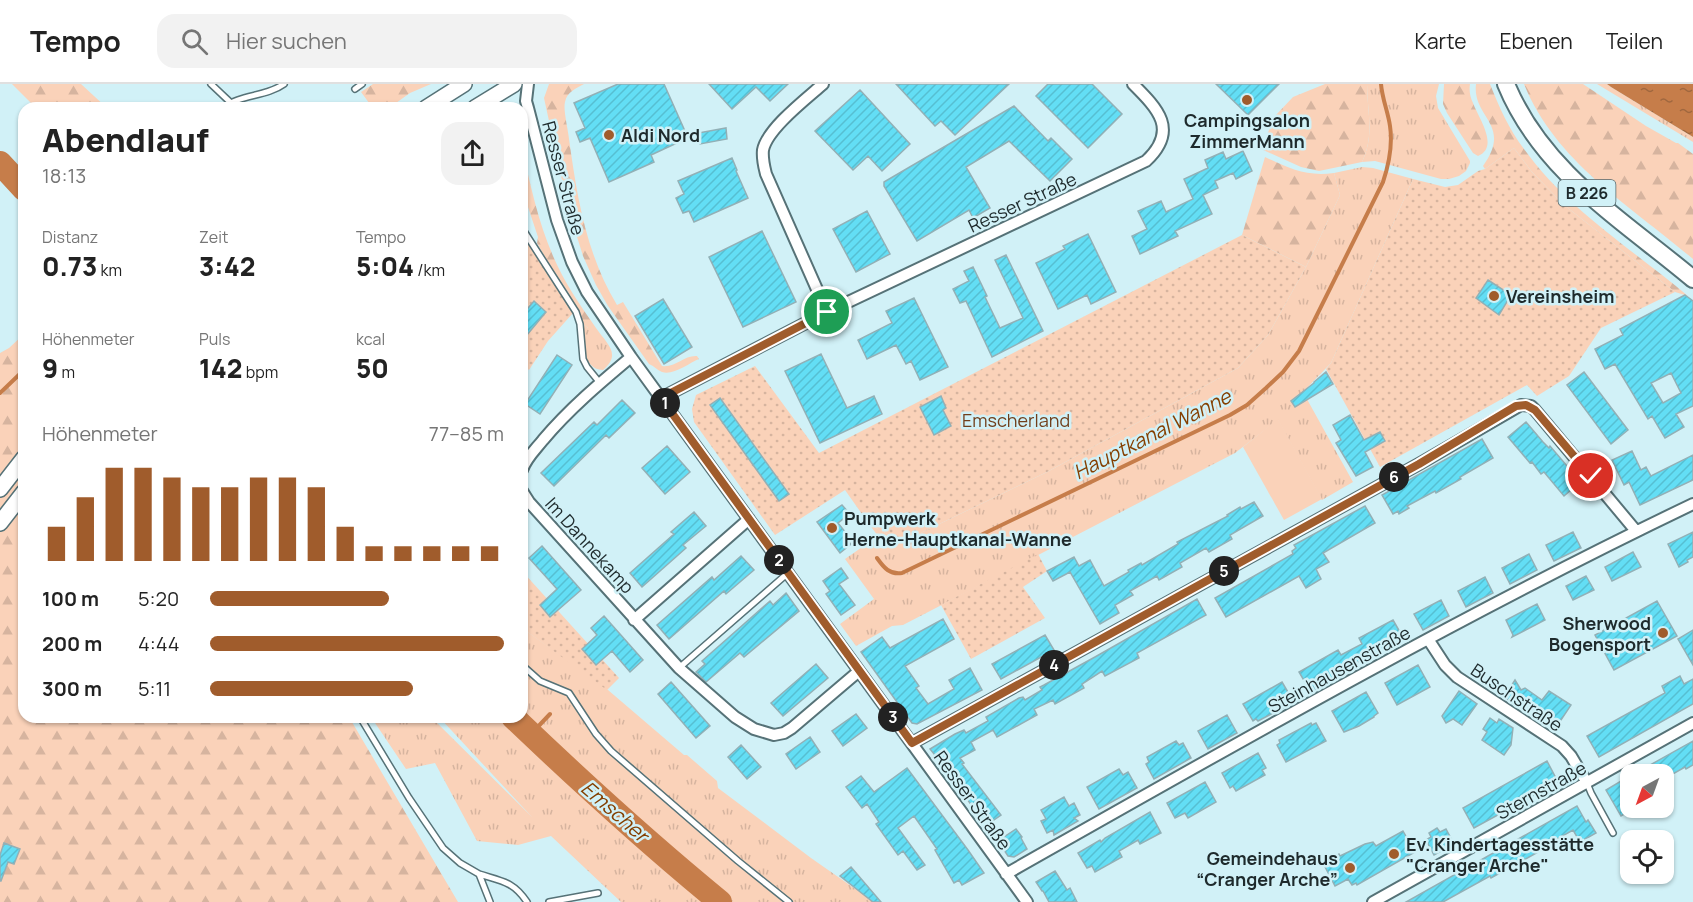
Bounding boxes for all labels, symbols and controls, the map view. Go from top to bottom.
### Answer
search box [157,14,577,68]
text: Tempo [30,22,121,60]
icon: search [178,25,211,58]
text: Hier suchen [226,26,347,56]
text: Karte [1414,27,1466,55]
text: Ebenen [1499,27,1573,55]
text: Teilen [1606,27,1663,55]
marker: Campingsalon ZimmerMann [1240,93,1254,107]
place label: Campingsalon ZimmerMann [1184,108,1310,153]
text: Abendlauf [42,117,209,162]
street label: Resser Straße [537,118,591,238]
button: share [441,122,504,185]
place label: Aldi Nord [621,123,700,147]
marker: Aldi Nord [602,128,616,142]
text: 18:13 [42,162,86,189]
street label: Resser Straße [964,166,1080,238]
road number: B 226 [1558,180,1616,206]
text: Distanz [42,226,98,248]
text: Zeit [199,226,228,248]
text: Tempo [356,226,406,248]
text: 0.73 [42,248,97,284]
text: 3:42 [199,248,255,284]
text: 5:04 [356,248,414,284]
text: km [97,259,122,281]
text: /km [414,259,445,281]
place label: Vereinsheim [1506,284,1615,308]
pin [801,286,852,337]
marker: Vereinsheim [1487,289,1501,303]
icon: arrive [810,295,843,328]
text: Höhenmeter [42,328,135,350]
text: Puls [199,328,230,350]
text: kcal [356,328,385,350]
text: 9 [42,350,58,386]
text: 142 [199,350,243,386]
text: 50 [356,350,389,386]
text: m [58,361,75,383]
text: bpm [243,361,278,383]
water label: Hauptkanal Wanne [1069,382,1237,485]
pin: 1 [650,388,680,418]
text: 1 [661,392,669,414]
park label: Emscherland [962,408,1070,432]
text: Höhenmeter [42,420,158,447]
text: 77–85 m [429,420,504,447]
pin [1565,450,1616,501]
icon: check [1574,459,1607,492]
pin: 6 [1379,462,1409,492]
text: 6 [1389,466,1399,488]
street label: Im Dannekamp [540,492,640,598]
place label: Pumpwerk Herne-Hauptkanal-Wanne [844,506,1072,551]
marker: Pumpwerk Herne-Hauptkanal-Wanne [825,521,839,535]
pin: 2 [764,545,794,575]
text: 2 [774,549,784,571]
pin: 5 [1209,556,1239,586]
text: 5 [1219,560,1229,582]
text: 100 m [42,585,99,612]
text: 5:20 [138,585,179,612]
place label: Sherwood Bogensport [1549,611,1651,656]
street label: Steinhausenstraße [1264,620,1414,718]
marker: Sherwood Bogensport [1656,626,1670,640]
text: 200 m [42,630,102,657]
text: 4:44 [138,630,180,657]
pin: 4 [1039,650,1069,680]
text: 4 [1049,654,1059,676]
street label: Buschstraße [1466,657,1568,737]
text: 300 m [42,675,102,702]
text: 5:11 [138,675,171,702]
pin: 3 [878,702,908,732]
text: 3 [888,706,898,728]
street label: Resser Straße [929,746,1017,854]
street label: Sternstraße [1492,755,1590,825]
north arrow [1620,764,1674,818]
map controls [1620,764,1674,884]
water label: Emscher [576,774,656,849]
button: locate [1620,830,1674,884]
place label: Ev. Kindertagesstätte "Cranger Arche" [1406,832,1594,877]
place label: Gemeindehaus “Cranger Arche” [1196,846,1338,891]
marker: Ev. Kindertagesstätte "Cranger Arche" [1387,847,1401,861]
marker: Gemeindehaus “Cranger Arche” [1343,861,1357,875]

